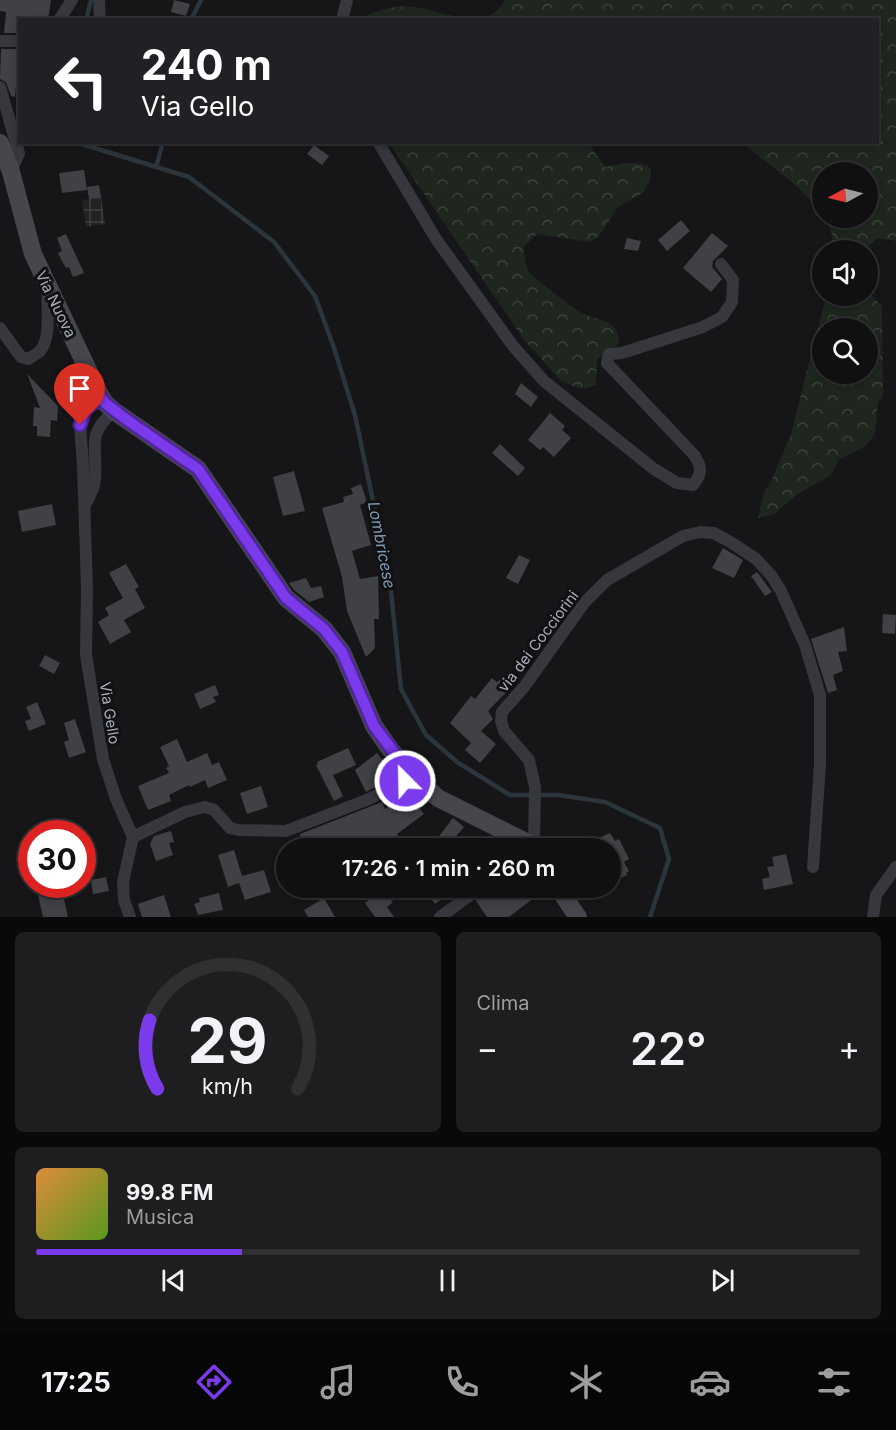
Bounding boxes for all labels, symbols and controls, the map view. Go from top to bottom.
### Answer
text: 240 m [141,39,272,90]
icon: left [42,42,120,120]
text: Via Gello [141,90,254,123]
north arrow [812,162,878,228]
map controls [812,162,878,384]
button: sound [812,240,878,306]
street label: Via Nuova [32,267,80,341]
button: search [812,318,878,384]
pin [54,363,105,425]
icon: arrive [63,372,96,405]
water label: Lombricese [364,500,400,590]
street label: via dei Cocciorini [494,586,582,696]
street label: Via Gello [96,680,124,746]
position arrow [373,749,437,813]
speed limit sign: 30 [18,820,96,898]
text: 17:26 · 1 min · 260 m [342,855,555,881]
text: Clima [477,991,530,1015]
text: 29 [188,1003,268,1078]
text: 22° [630,1021,707,1076]
text: − [477,1028,498,1068]
text: + [838,1028,860,1068]
text: km/h [202,1073,253,1099]
text: 99.8 FM [126,1179,214,1205]
text: Musica [126,1205,194,1229]
icon: previous [157,1264,190,1297]
icon: pause [431,1264,464,1297]
icon: next [706,1264,739,1297]
icon: directions [193,1361,235,1403]
icon: music [317,1361,359,1403]
icon: phone [441,1361,483,1403]
icon: climate [565,1361,607,1403]
icon: car [689,1361,731,1403]
icon: filters [813,1361,855,1403]
text: 17:25 [41,1366,111,1399]

